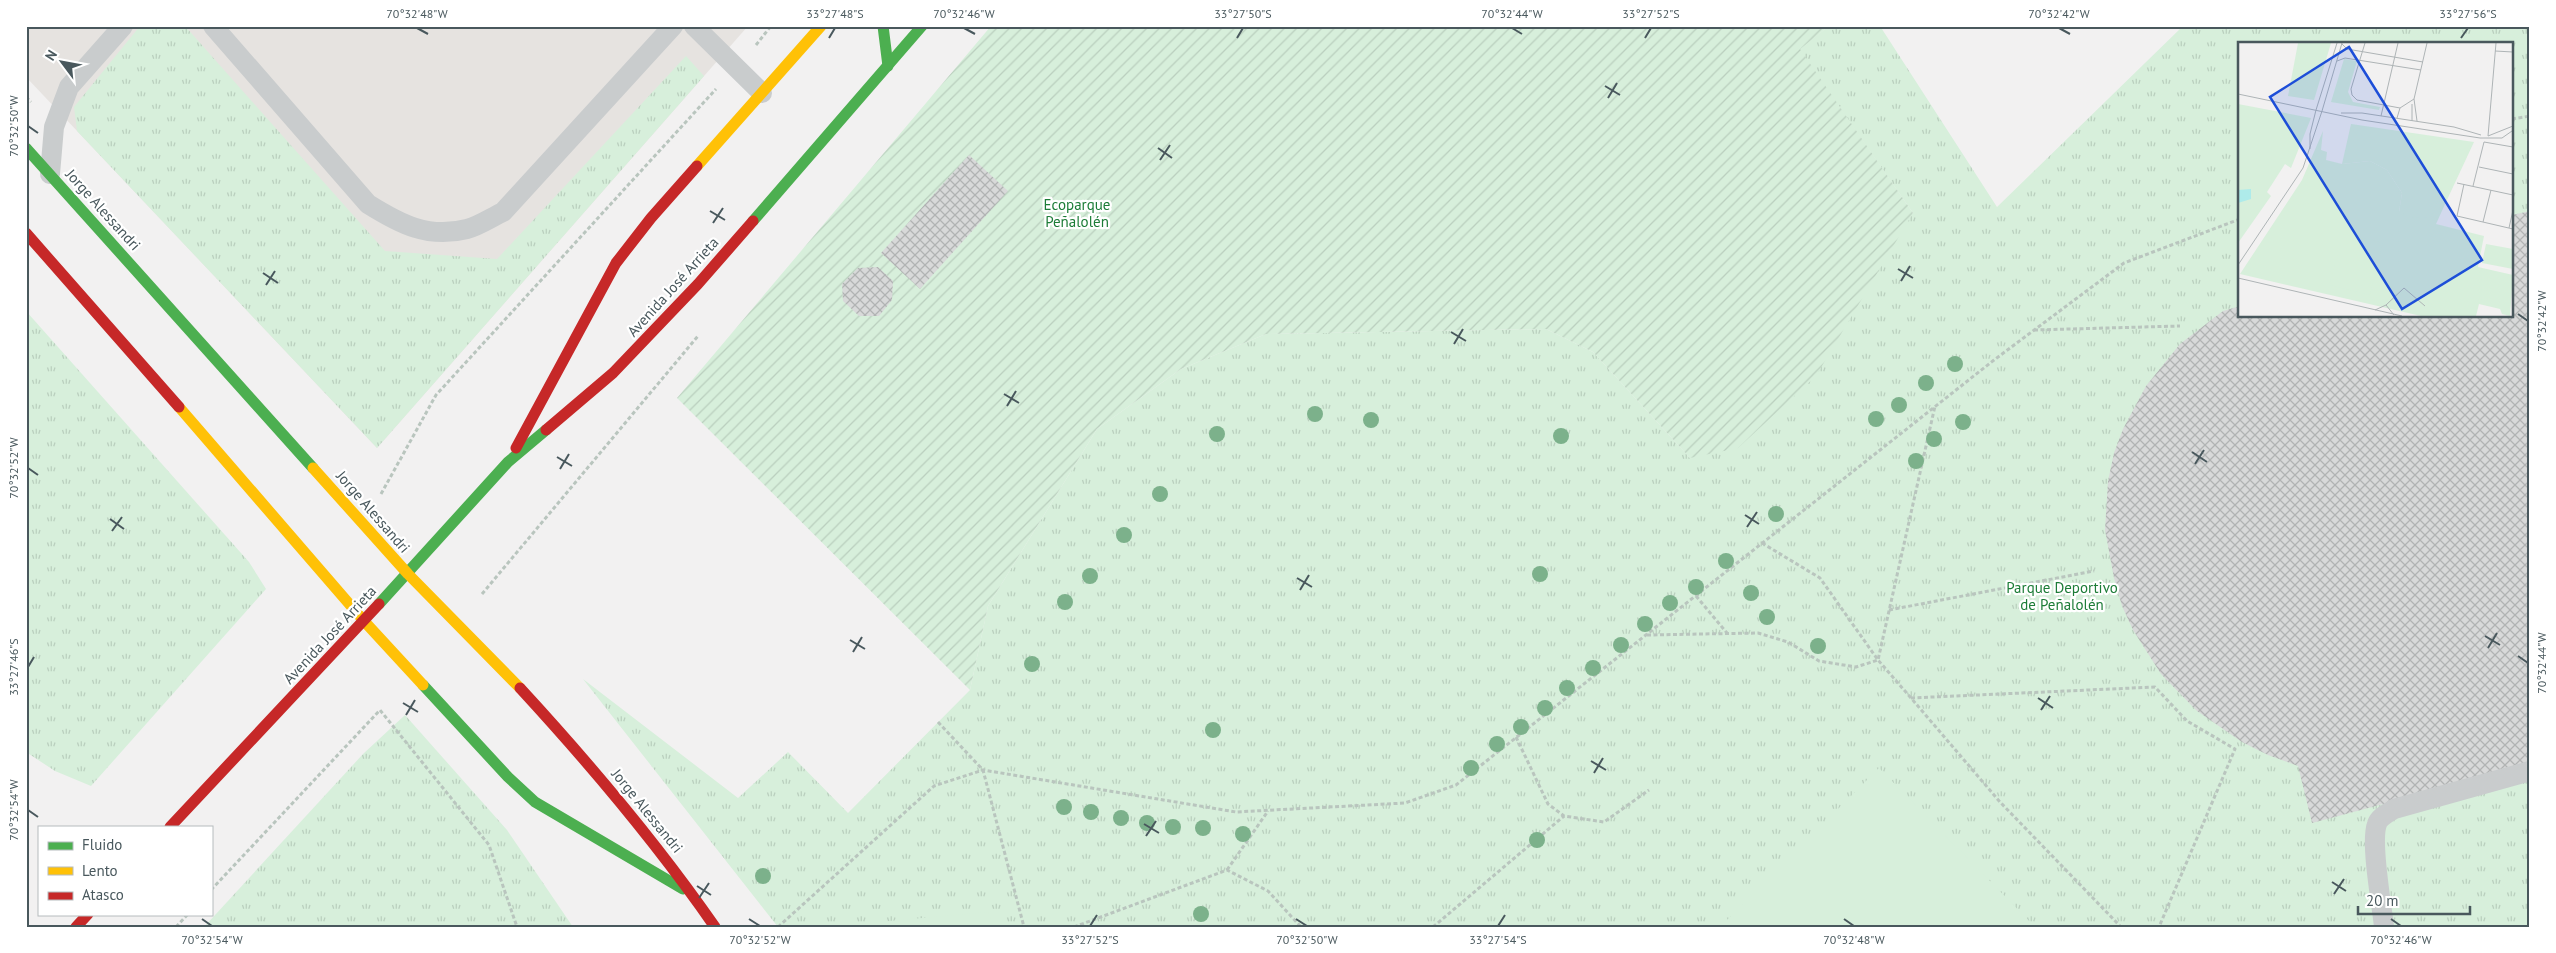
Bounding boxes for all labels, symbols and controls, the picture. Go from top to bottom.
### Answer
text: 70°32'48"W [386,6,448,21]
text: 33°27'48"S [806,6,864,21]
text: 70°32'46"W [933,6,995,21]
text: 33°27'50"S [1214,6,1272,21]
text: 70°32'44"W [1481,6,1543,21]
text: 33°27'52"S [1622,6,1680,21]
text: 70°32'42"W [2028,6,2090,21]
text: 33°27'56"S [2439,6,2497,21]
north arrow [38,38,88,88]
inset map [2238,42,2514,318]
text: N [41,46,61,64]
text: 70°32'50"W [6,95,21,157]
street label: Jorge Alessandri [61,164,145,254]
park label: Ecoparque Peñalolén [1044,195,1110,231]
street label: Avenida José Arrieta [623,233,722,340]
text: 70°32'42"W [2534,290,2549,352]
text: 70°32'52"W [6,437,21,499]
street label: Jorge Alessandri [332,466,414,557]
park label: Parque Deportivo de Peñalolén [2006,578,2118,614]
street label: Avenida José Arrieta [279,581,380,688]
text: 70°32'44"W [2534,632,2549,694]
text: 33°27'46"S [6,638,21,696]
street label: Jorge Alessandri [607,764,687,857]
text: 70°32'54"W [6,779,21,841]
legend [38,826,212,916]
text: Fluido [82,835,122,854]
text: Lento [82,861,118,880]
scale bar [2358,883,2471,915]
text: Atasco [82,885,124,904]
text: 20 m [2366,891,2399,910]
text: 70°32'54"W [181,932,243,947]
text: 70°32'52"W [729,932,791,947]
text: 33°27'52"S [1061,932,1119,947]
text: 70°32'50"W [1276,932,1338,947]
text: 33°27'54"S [1469,932,1527,947]
text: 70°32'48"W [1823,932,1885,947]
text: 70°32'46"W [2370,932,2432,947]

